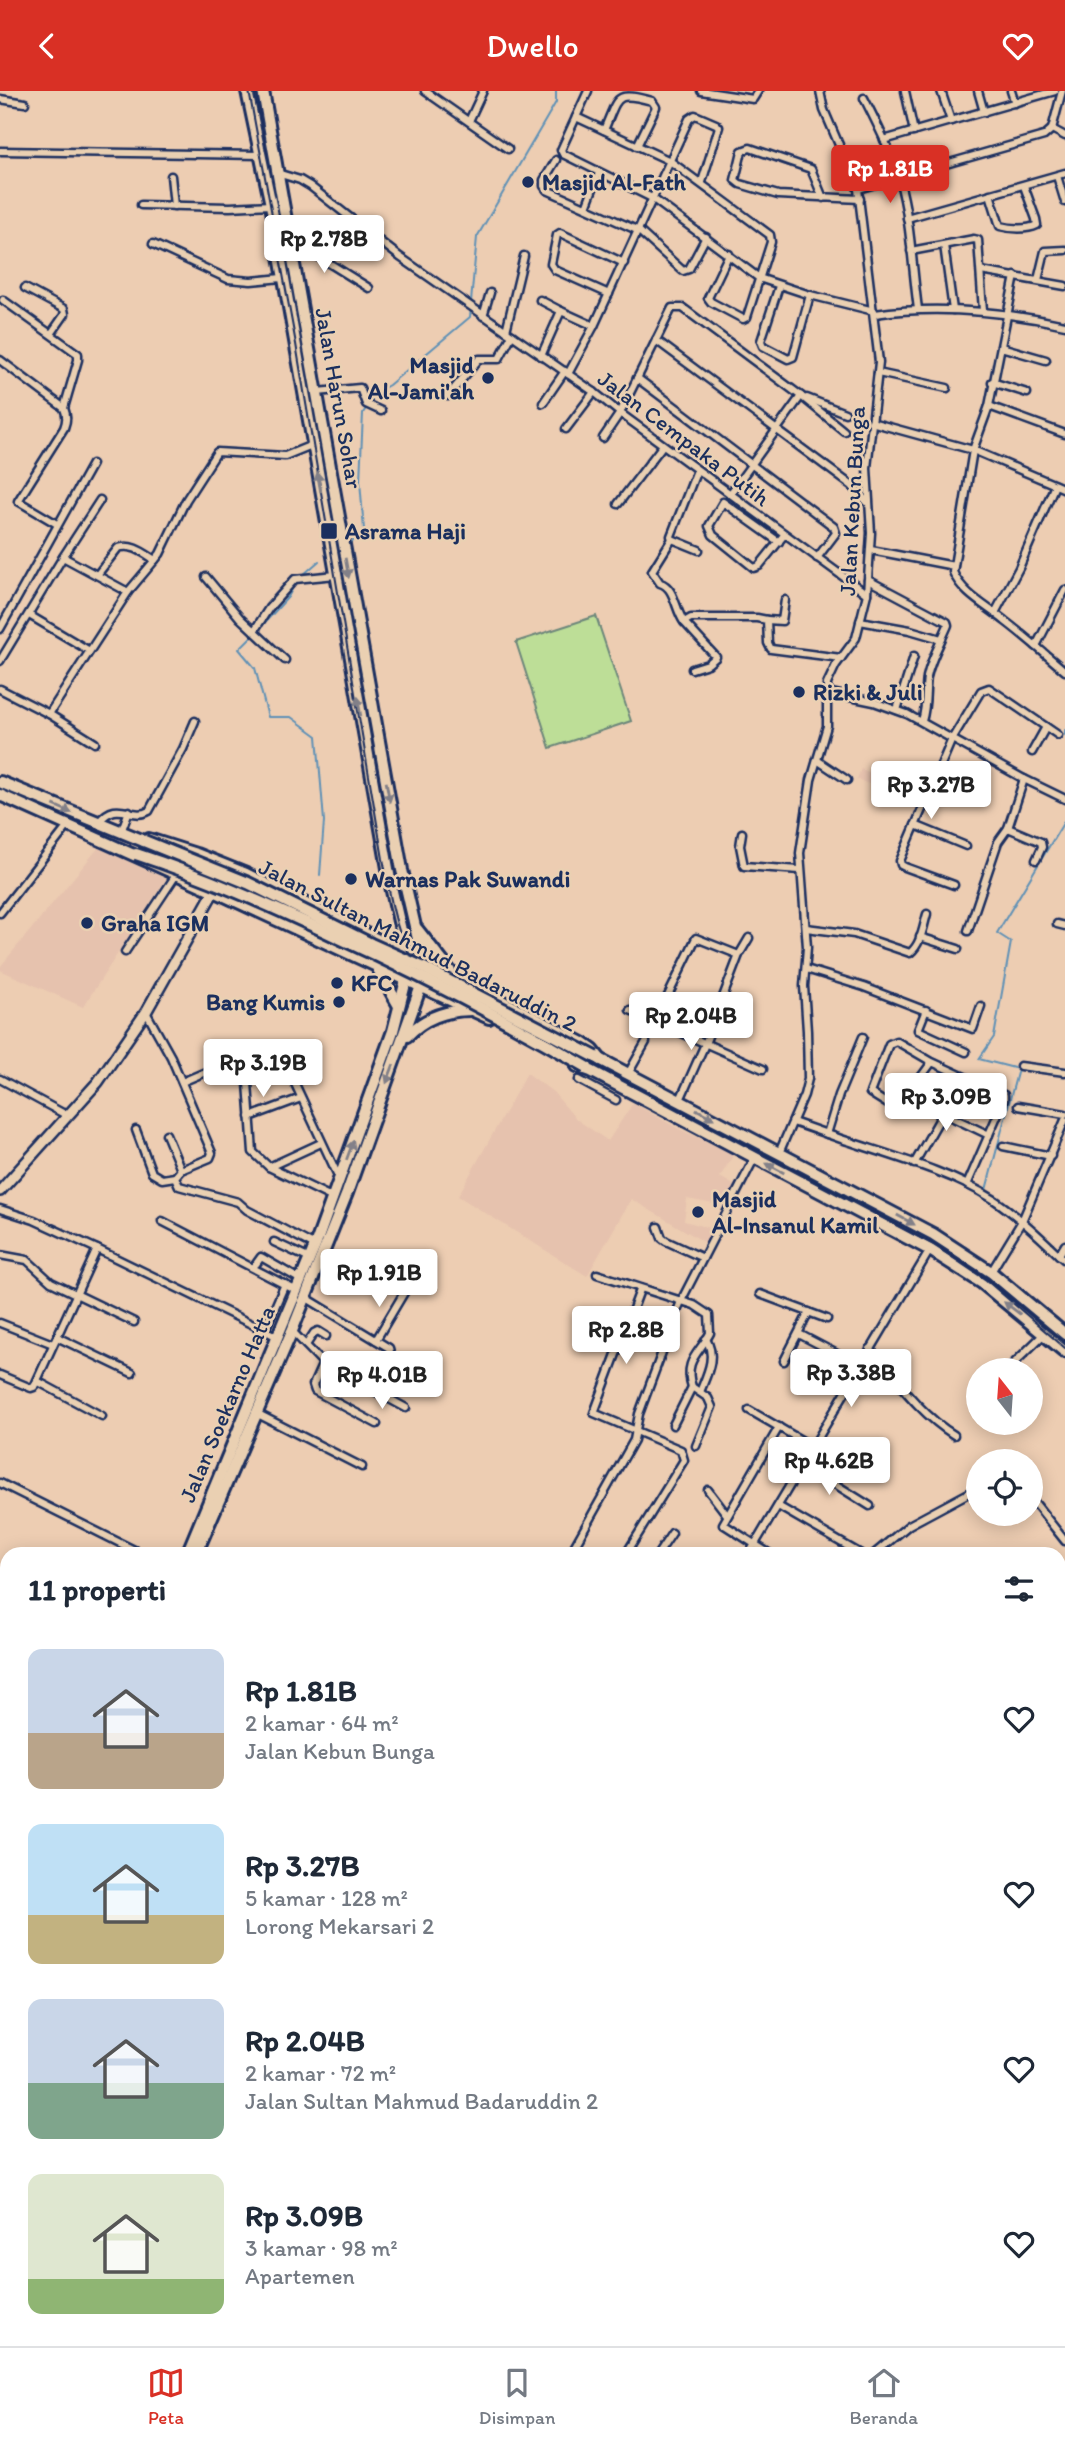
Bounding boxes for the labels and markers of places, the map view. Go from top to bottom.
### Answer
pin: Rp 1.81B [818,145,962,205]
place label: Masjid Al-Fath [542,168,687,196]
marker: Masjid Al-Fath [520,174,536,190]
pin: Rp 2.78B [252,215,396,275]
place label: Masjid Al-Jami'ah [367,351,475,405]
marker: Masjid Al-Jami'ah [480,370,496,386]
place label: Asrama Haji [344,517,466,545]
marker: Asrama Haji [319,521,339,541]
place label: Rizki & Juli [813,678,923,706]
marker: Rizki & Juli [791,684,807,700]
pin: Rp 3.27B [859,761,1003,821]
place label: Warnas Pak Suwandi [365,865,570,893]
marker: Warnas Pak Suwandi [343,871,359,887]
place label: Graha IGM [101,909,209,937]
marker: Graha IGM [79,915,95,931]
place label: KFC [351,969,393,997]
marker: KFC [329,975,345,991]
place label: Bang Kumis [206,988,325,1016]
pin: Rp 2.04B [619,993,763,1052]
marker: Bang Kumis [331,994,347,1010]
pin: Rp 3.19B [191,1039,335,1099]
pin: Rp 3.09B [874,1073,1018,1133]
place label: Masjid Al-Insanul Kamil [711,1185,879,1239]
marker: Masjid Al-Insanul Kamil [690,1204,706,1220]
pin: Rp 1.91B [307,1249,451,1309]
pin: Rp 2.8B [561,1307,691,1366]
pin: Rp 3.38B [779,1349,923,1409]
pin: Rp 4.01B [310,1351,454,1411]
pin: Rp 4.62B [757,1437,901,1497]

